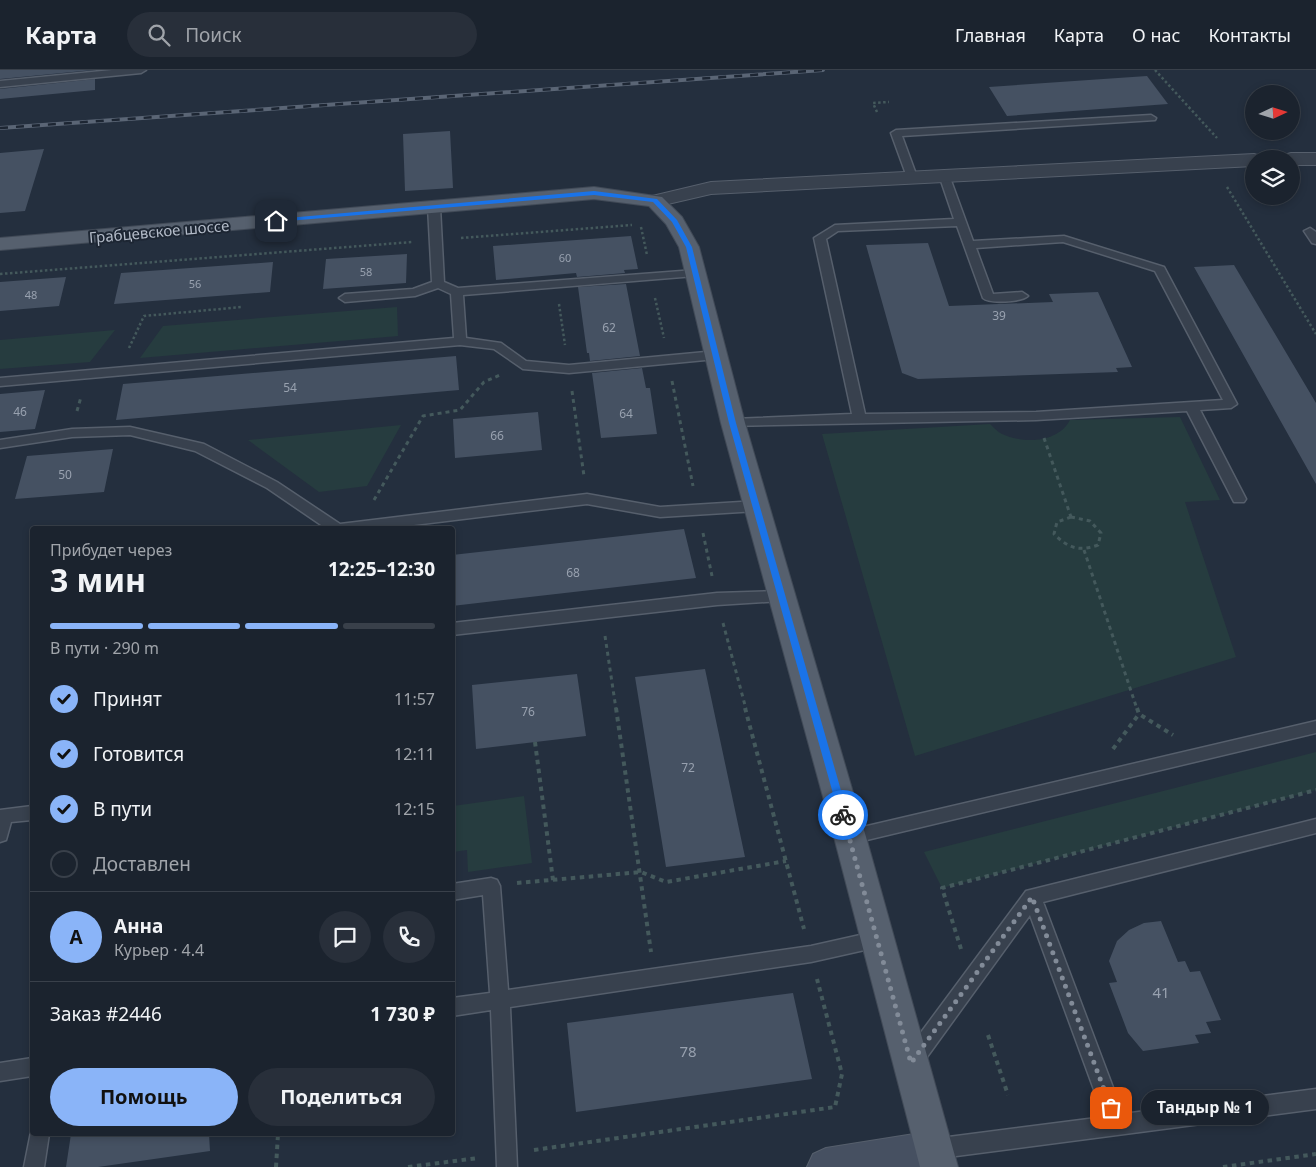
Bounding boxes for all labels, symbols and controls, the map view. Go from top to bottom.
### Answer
search box [127,12,477,57]
text: Карта [25,18,97,51]
icon: search [145,21,173,49]
text: Поиск [185,22,242,48]
text: Главная [955,23,1026,47]
text: Карта [1054,23,1104,47]
text: О нас [1132,23,1180,47]
text: Контакты [1208,23,1291,47]
north arrow [1245,85,1300,140]
map controls [1245,85,1300,205]
button: layers [1245,150,1300,205]
pin [255,200,297,242]
icon: home [262,207,290,235]
street label: Грабцевское шоссе [88,215,230,247]
house number: 60 [559,250,571,265]
house number: 58 [360,264,372,279]
house number: 56 [189,276,201,291]
house number: 48 [25,287,37,302]
house number: 39 [992,307,1006,324]
house number: 62 [602,319,616,336]
house number: 54 [283,379,297,396]
house number: 46 [13,403,27,420]
house number: 64 [619,405,633,422]
house number: 66 [490,427,504,444]
house number: 50 [58,466,72,483]
text: Прибудет через [50,539,172,561]
text: 12:25–12:30 [328,556,435,582]
text: 3 мин [50,558,146,601]
house number: 68 [566,564,580,581]
text: В пути · 290 m [50,637,159,659]
icon: check [50,685,78,713]
text: Принят [93,686,162,712]
text: 11:57 [394,688,435,710]
house number: 76 [521,703,535,720]
icon: check [50,740,78,768]
text: Готовится [93,741,184,767]
text: 12:11 [394,743,435,765]
house number: 72 [681,759,695,776]
courier [818,790,868,840]
icon: check [50,795,78,823]
text: В пути [93,796,152,822]
text: 12:15 [394,798,435,820]
icon: bike [829,801,857,829]
text: Доставлен [93,851,191,877]
button: chat [319,911,371,963]
button: phone [383,911,435,963]
text: Анна [114,913,163,939]
text: А [69,924,83,950]
text: Курьер · 4.4 [114,939,204,961]
house number: 41 [1152,982,1170,1002]
text: Заказ #2446 [50,1001,162,1027]
text: 1 730 ₽ [370,1001,435,1027]
house number: 78 [679,1041,697,1061]
button: Помощь [50,1068,238,1126]
button: Поделиться [248,1068,435,1126]
pin [1090,1087,1132,1129]
callout: Тандыр № 1 [1141,1090,1268,1126]
icon: bag [1097,1094,1125,1122]
text: Тандыр № 1 [1157,1096,1253,1118]

